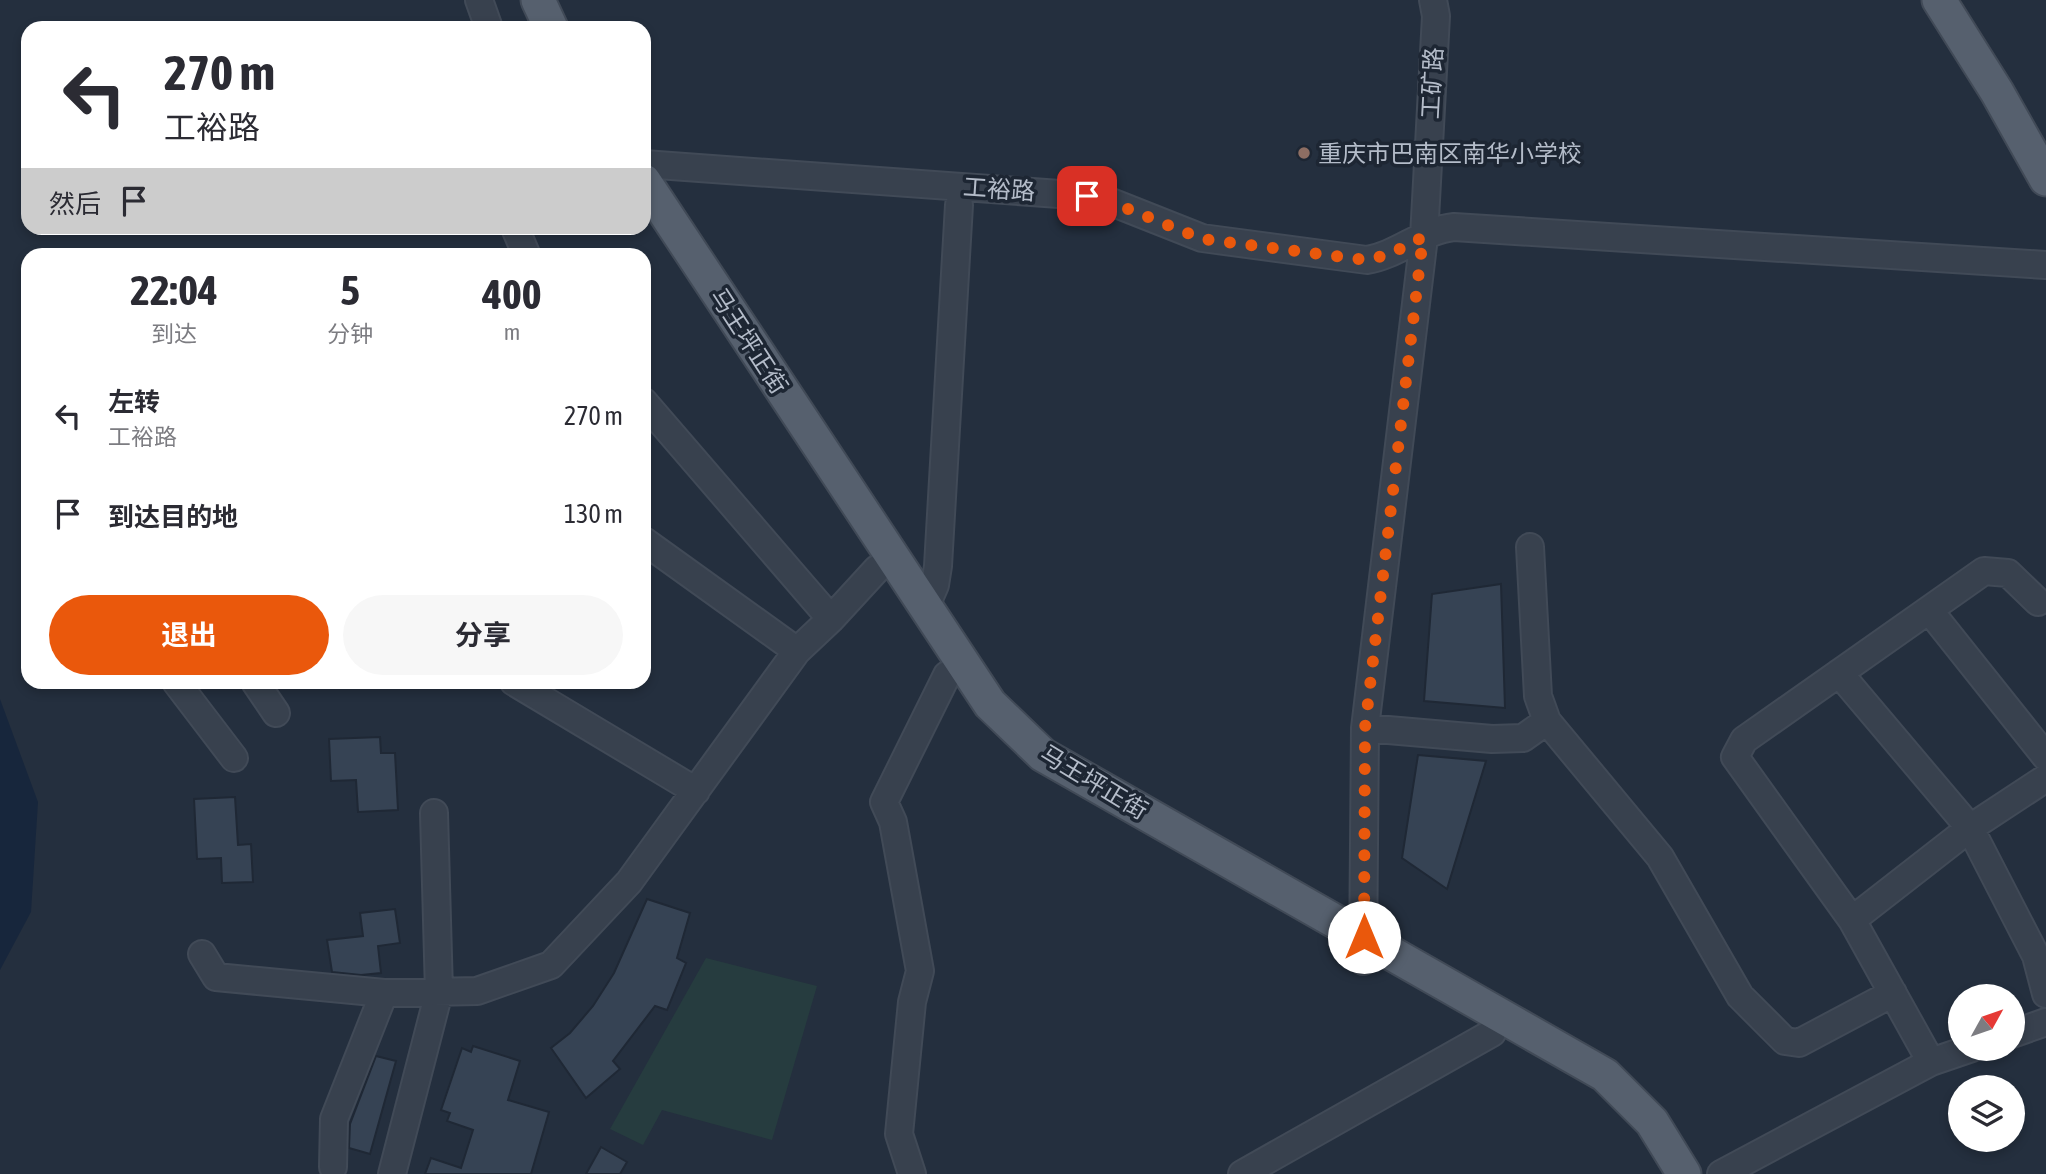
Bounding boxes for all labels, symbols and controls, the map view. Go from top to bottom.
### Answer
text: 270 m [164,44,275,100]
street label: 工矿路 [1417,46,1447,120]
icon: left [49,49,140,140]
text: 工裕路 [164,109,260,146]
place label: 重庆市巴南区南华小学校 [1318,140,1582,167]
marker: 重庆市巴南区南华小学校 [1296,145,1312,161]
pin [1057,166,1117,226]
street label: 工裕路 [962,173,1036,205]
icon: arrive [1068,177,1106,215]
icon: arrive [115,182,153,220]
text: 然后 [49,189,101,219]
text: 22:04 [130,266,218,314]
text: 5 [340,266,360,314]
text: 400 [482,270,542,318]
street label: 马王坪正街 [705,283,793,399]
text: m [504,319,520,345]
text: 到达 [151,321,197,347]
text: 分钟 [327,321,373,347]
text: 左转 [108,387,160,417]
icon: left [49,397,87,435]
text: 270 m [564,401,623,431]
text: 工裕路 [108,424,177,450]
icon: arrive [49,495,87,533]
text: 130 m [564,499,623,529]
text: 到达目的地 [108,502,238,532]
button: 退出 [49,595,329,675]
button: 分享 [343,595,623,675]
street label: 马王坪正街 [1036,740,1152,824]
position arrow [1327,900,1401,974]
north arrow [1948,984,2025,1060]
map controls [1948,984,2025,1152]
button: layers [1948,1075,2025,1152]

